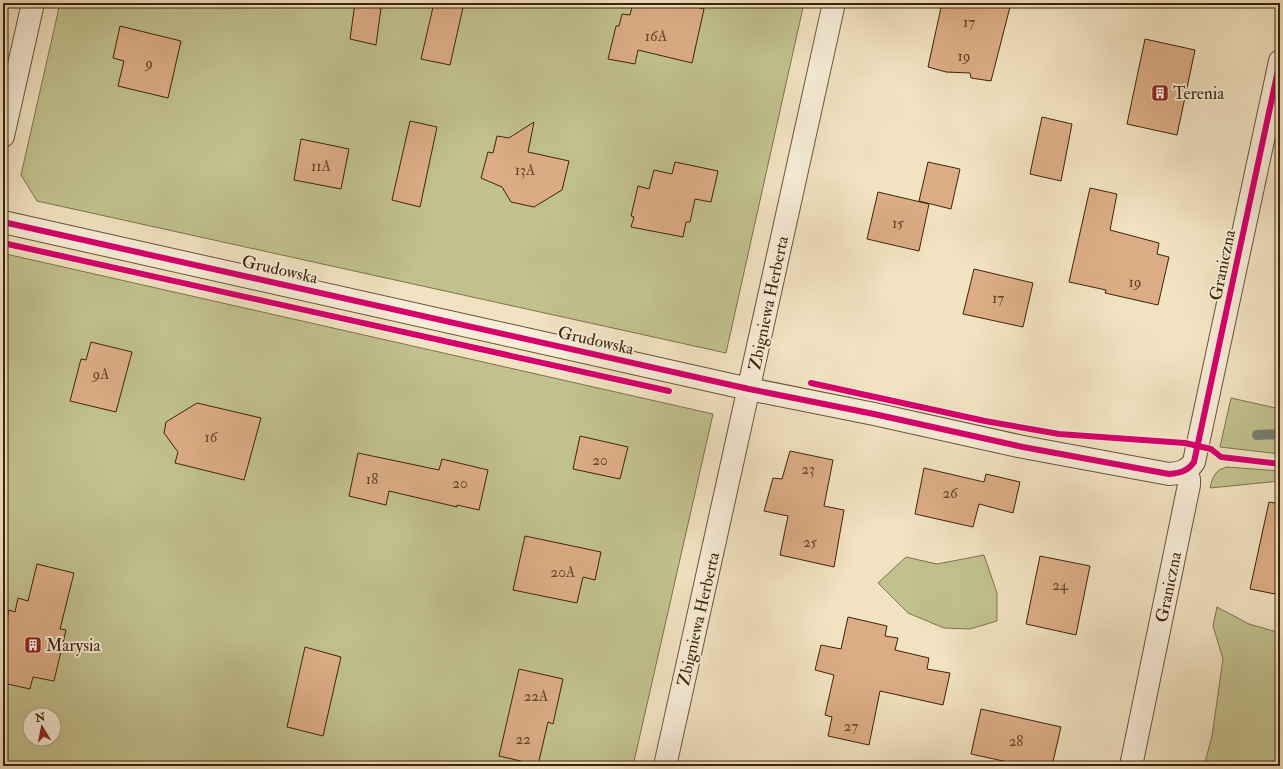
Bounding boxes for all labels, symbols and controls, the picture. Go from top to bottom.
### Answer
house number: 17 [963,13,975,32]
house number: 16A [645,27,668,46]
house number: 19 [958,47,970,66]
house number: 9 [144,54,153,73]
building icon: Terenia [1150,83,1170,103]
place label: Terenia [1173,83,1225,104]
house number: 11A [311,157,332,176]
house number: 13A [515,161,536,180]
house number: 15 [892,214,904,233]
street label: Graniczna [1205,227,1240,302]
street label: Zbigniewa Herberta [744,233,793,372]
street label: Grudowska [240,251,321,289]
house number: 19 [1129,273,1141,292]
house number: 17 [992,289,1004,308]
street label: Grudowska [556,322,637,360]
house number: 9A [91,365,110,384]
house number: 16 [205,428,219,447]
house number: 20 [592,451,608,470]
house number: 23 [801,460,815,479]
house number: 18 [366,470,378,489]
house number: 20 [452,474,468,493]
house number: 26 [942,484,959,503]
house number: 25 [803,533,817,552]
street label: Zbigniewa Herberta [673,549,724,688]
street label: Graniczna [1151,549,1186,624]
house number: 20A [551,563,576,582]
house number: 24 [1052,576,1069,595]
building icon: Marysia [23,635,43,655]
place label: Marysia [46,635,101,657]
house number: 22A [524,687,549,706]
north arrow [22,707,62,747]
text: N [33,710,47,725]
house number: 27 [844,717,858,736]
house number: 22 [515,730,531,749]
house number: 28 [1009,732,1023,751]

